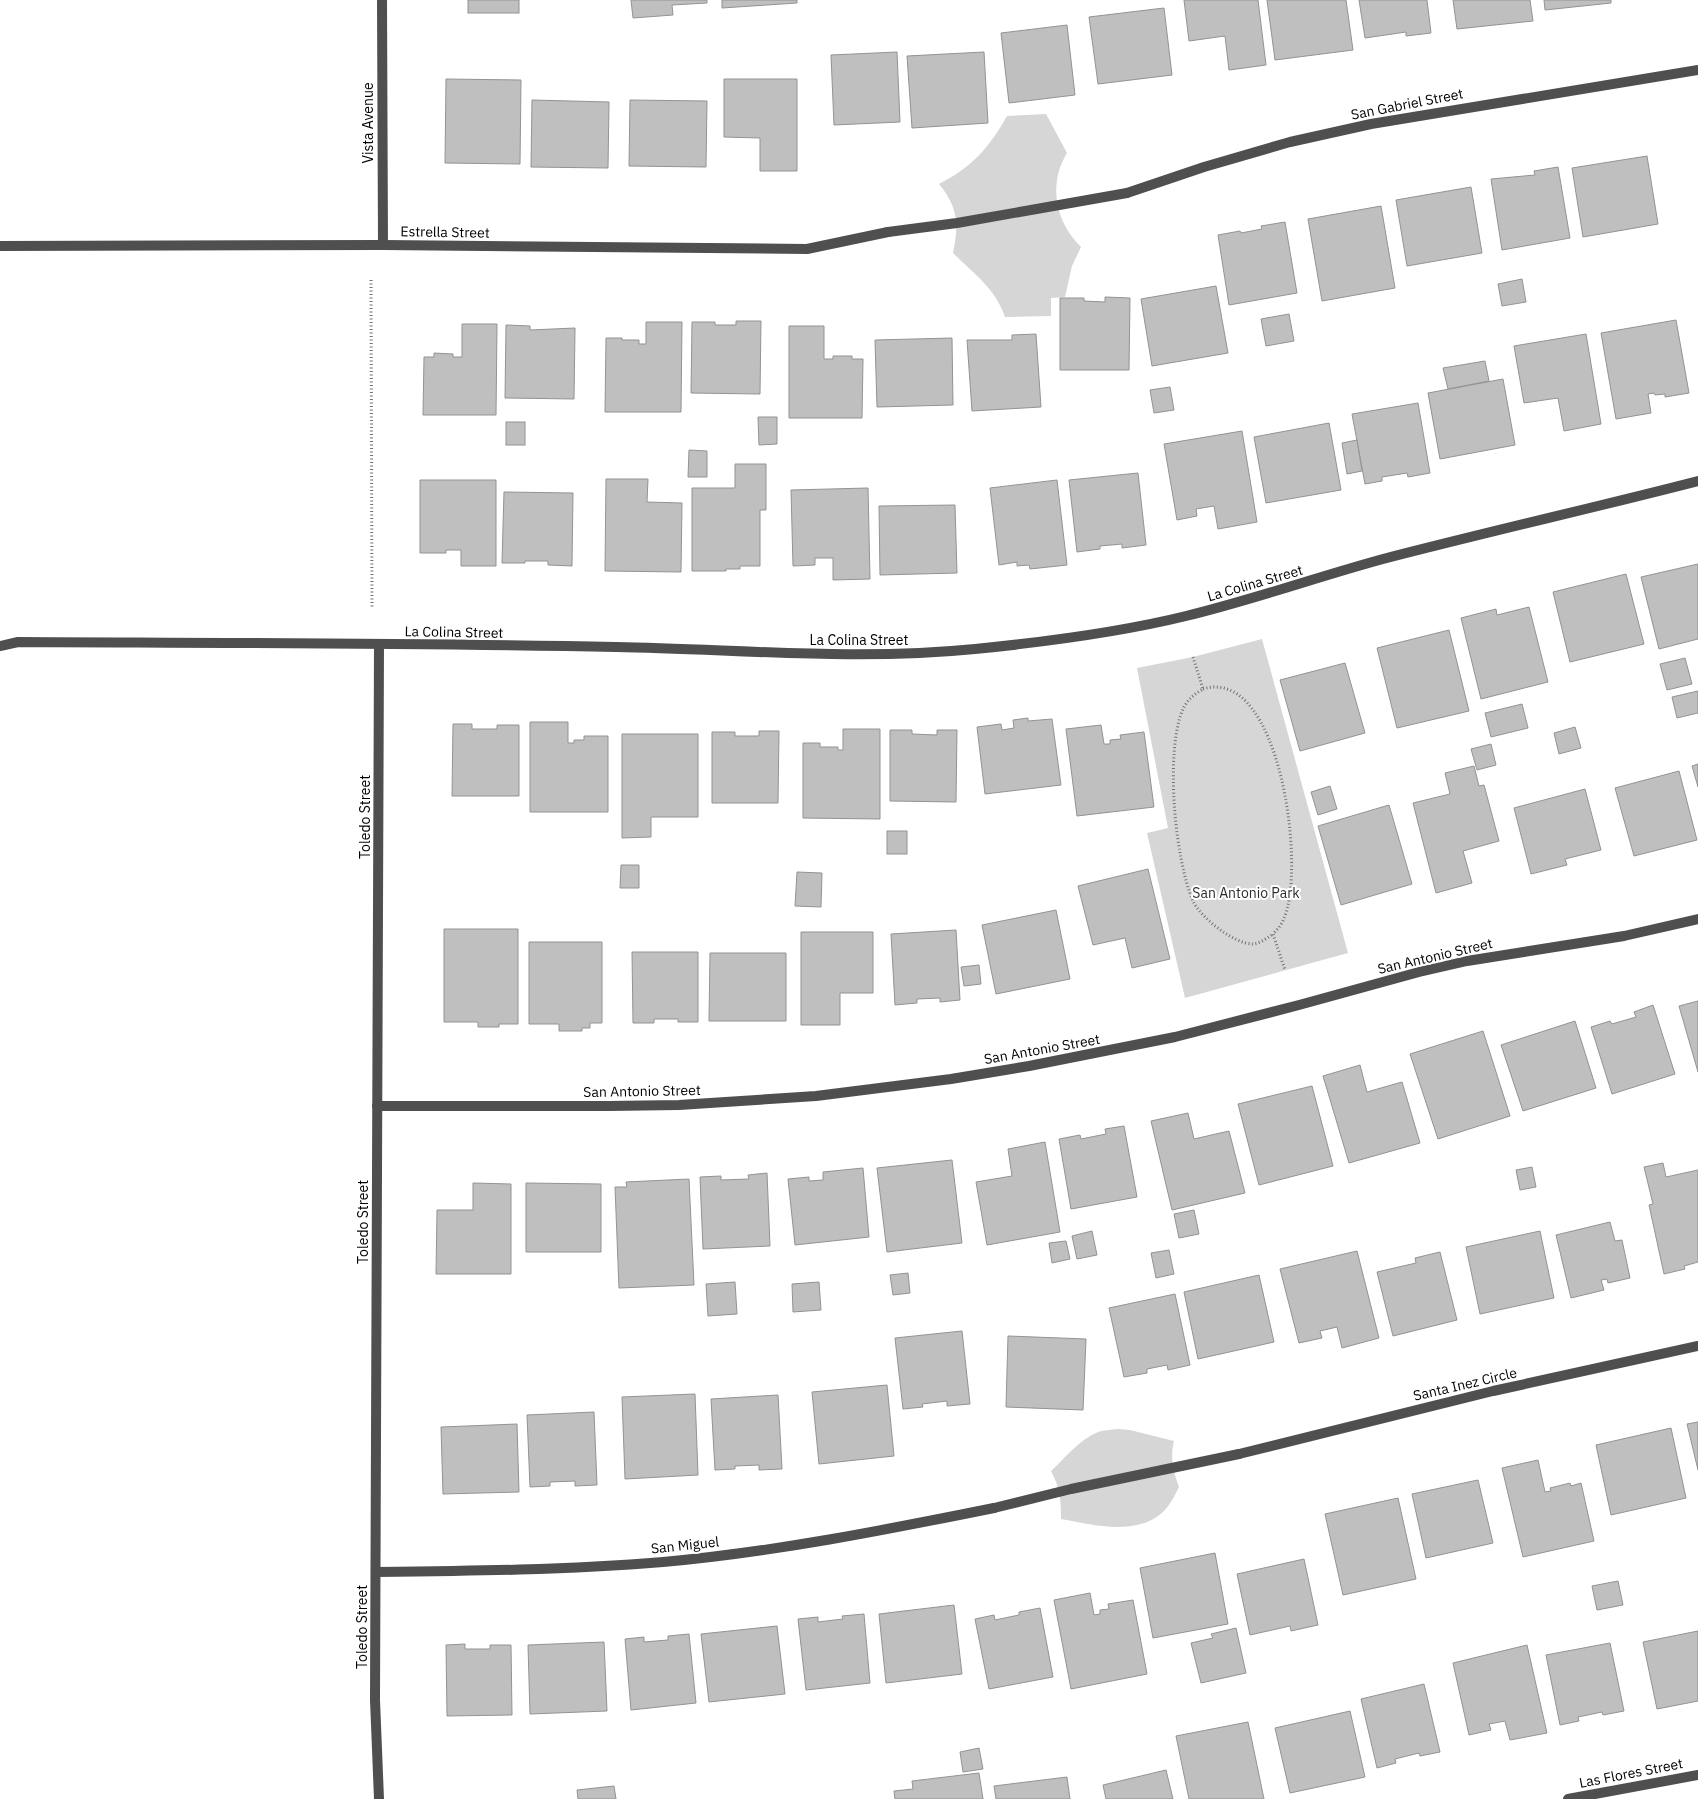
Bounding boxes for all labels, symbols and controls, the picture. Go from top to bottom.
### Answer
street label: Vista Avenue [359,82,377,164]
street label: San Gabriel Street [1349,84,1465,124]
street label: Estrella Street [400,222,490,242]
street label: La Colina Street [1205,561,1305,605]
street label: La Colina Street [404,622,504,642]
street label: La Colina Street [810,631,908,649]
street label: Toledo Street [356,775,374,859]
park label: San Antonio Park [1192,884,1300,902]
street label: San Antonio Street [1376,934,1494,978]
street label: San Antonio Street [983,1030,1101,1068]
street label: San Antonio Street [583,1081,701,1101]
street label: Toledo Street [354,1180,372,1264]
street label: Santa Inez Circle [1411,1363,1519,1405]
street label: San Miguel [650,1532,720,1558]
street label: Toledo Street [353,1585,371,1669]
street label: Las Flores Street [1578,1754,1685,1792]

